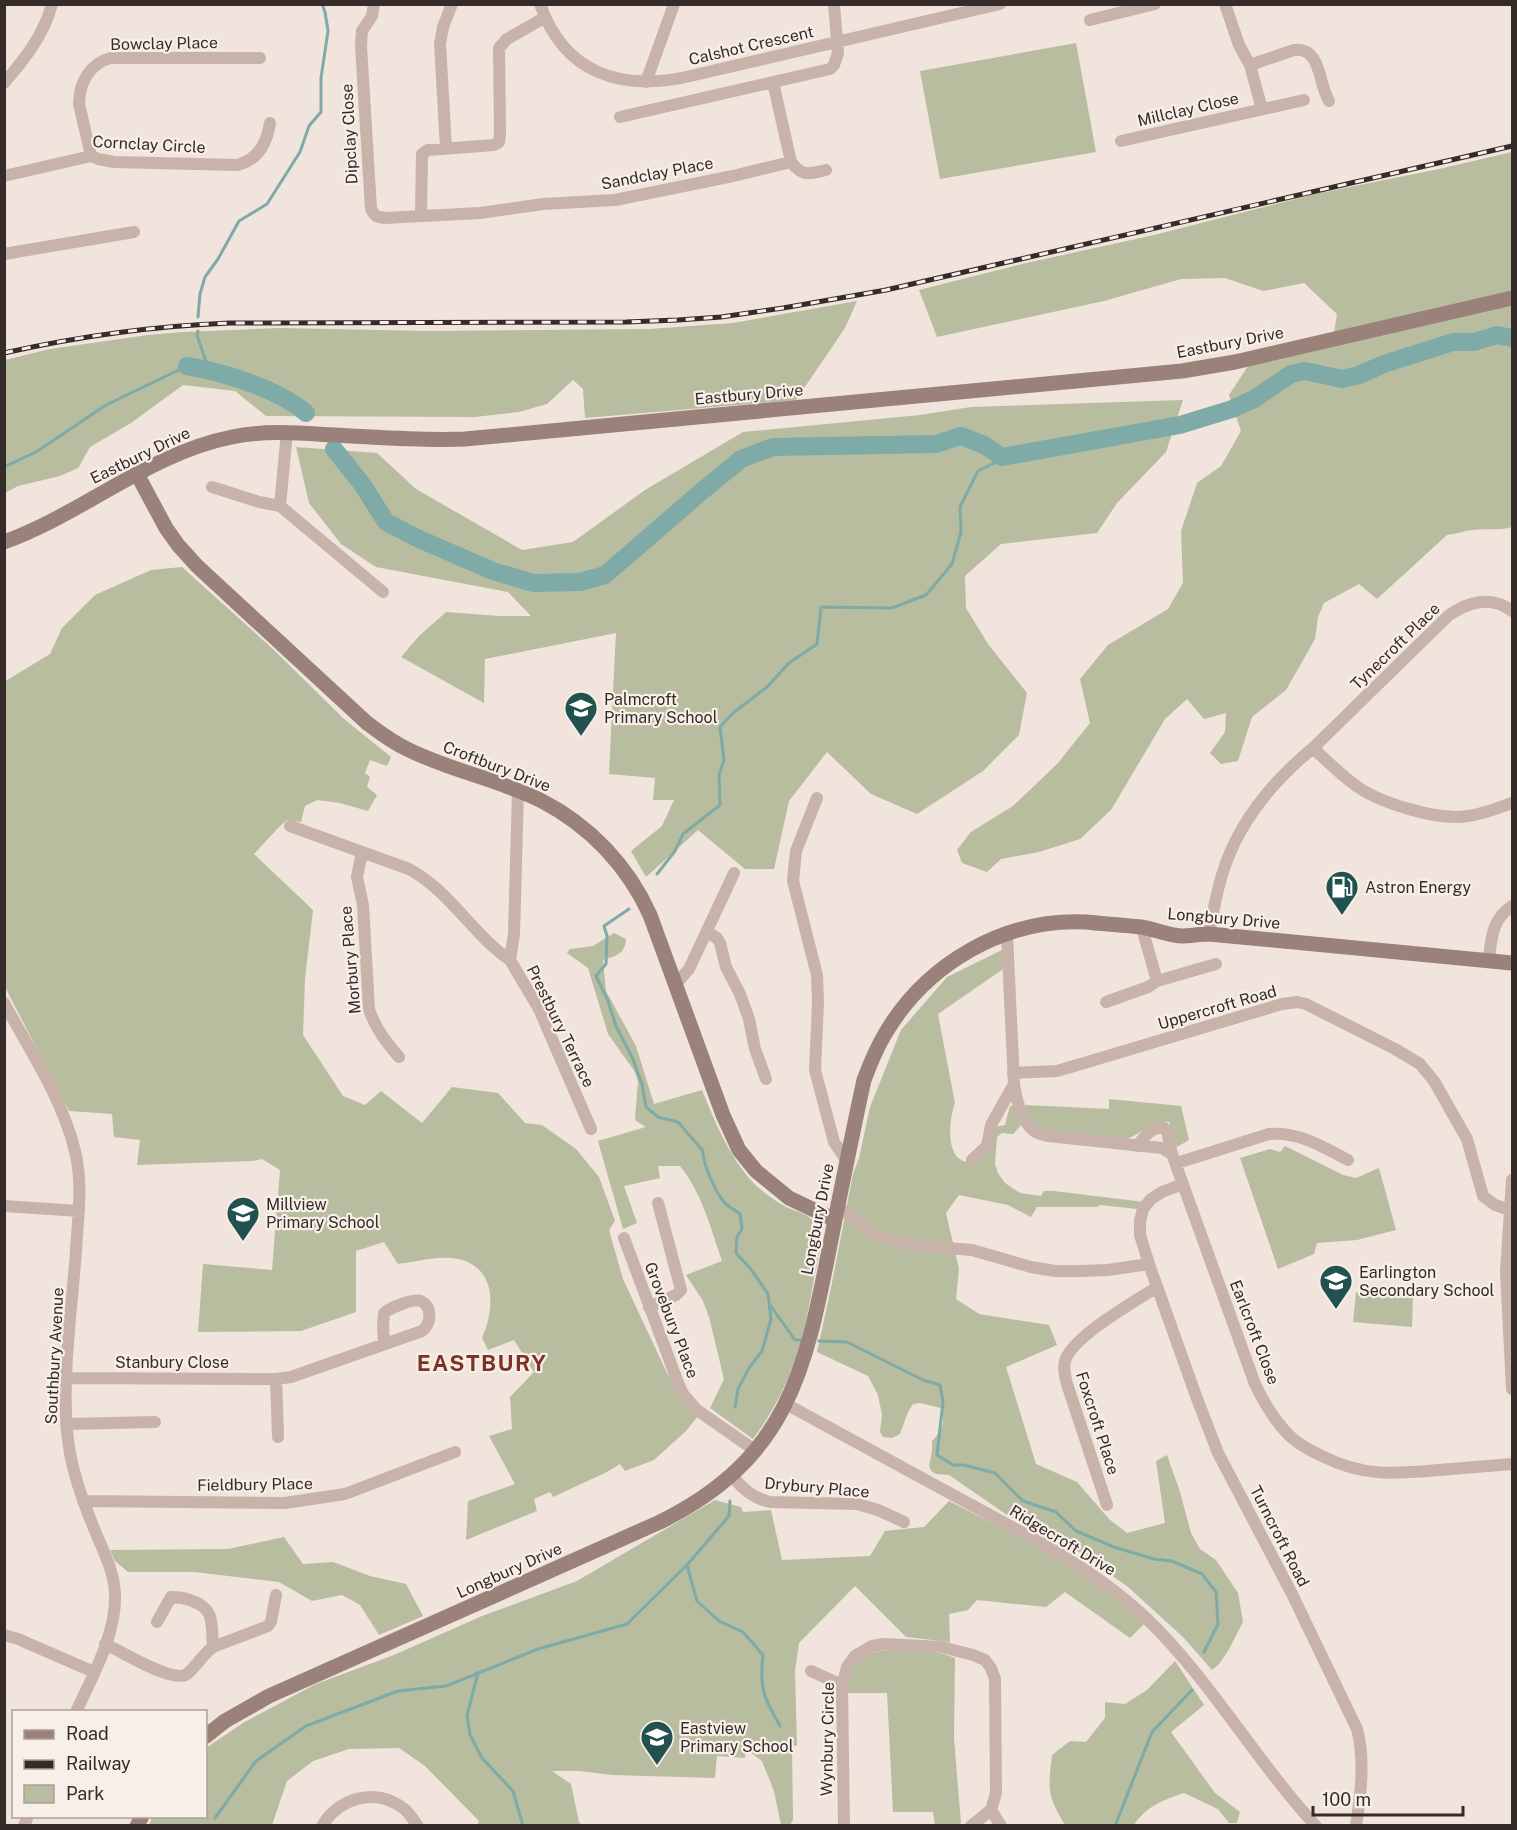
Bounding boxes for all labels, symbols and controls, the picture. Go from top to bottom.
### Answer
street label: Calshot Crescent [687,22,815,69]
street label: Bowclay Place [110,33,218,54]
street label: Dipclay Close [337,83,362,185]
street label: Millclay Close [1136,89,1241,130]
street label: Cornclay Circle [92,132,206,157]
street label: Sandclay Place [599,153,715,194]
street label: Eastbury Drive [1175,323,1285,362]
street label: Eastbury Drive [694,380,804,409]
street label: Eastbury Drive [87,423,193,488]
street label: Tynecroft Place [1347,599,1444,694]
school or university icon: Palmcroft Primary School [563,690,599,737]
place label: Palmcroft Primary School [604,690,718,727]
street label: Croftbury Drive [440,737,553,796]
fuel station icon: Astron Energy [1324,869,1360,916]
place label: Astron Energy [1365,878,1472,897]
street label: Longbury Drive [1167,904,1281,933]
street label: Morbury Place [336,905,365,1015]
street label: Prestbury Terrace [523,962,598,1090]
street label: Uppercroft Road [1156,981,1279,1034]
street label: Longbury Drive [797,1162,838,1276]
school or university icon: Millview Primary School [225,1195,261,1242]
place label: Millview Primary School [266,1195,380,1232]
street label: Grovebury Place [641,1259,702,1381]
school or university icon: Earlington Secondary School [1318,1263,1354,1310]
place label: Earlington Secondary School [1359,1263,1495,1300]
street label: Earlcroft Close [1226,1277,1283,1387]
street label: Southbury Avenue [41,1287,68,1425]
district label: EASTBURY [417,1350,547,1376]
street label: Stanbury Close [115,1353,229,1372]
street label: Foxcroft Place [1072,1369,1123,1477]
street label: Drybury Place [764,1473,870,1502]
street label: Fieldbury Place [197,1474,313,1495]
street label: Turncroft Road [1246,1483,1313,1590]
street label: Ridgecroft Drive [1006,1501,1119,1580]
street label: Longbury Drive [454,1539,565,1602]
street label: Wynbury Circle [817,1682,838,1796]
legend [12,1710,207,1818]
school or university icon: Eastview Primary School [639,1719,675,1766]
place label: Eastview Primary School [680,1719,794,1756]
text: Road [66,1723,109,1744]
text: Railway [66,1753,131,1774]
scale bar [1313,1779,1463,1817]
text: Park [66,1783,104,1804]
text: 100 m [1322,1789,1371,1810]

